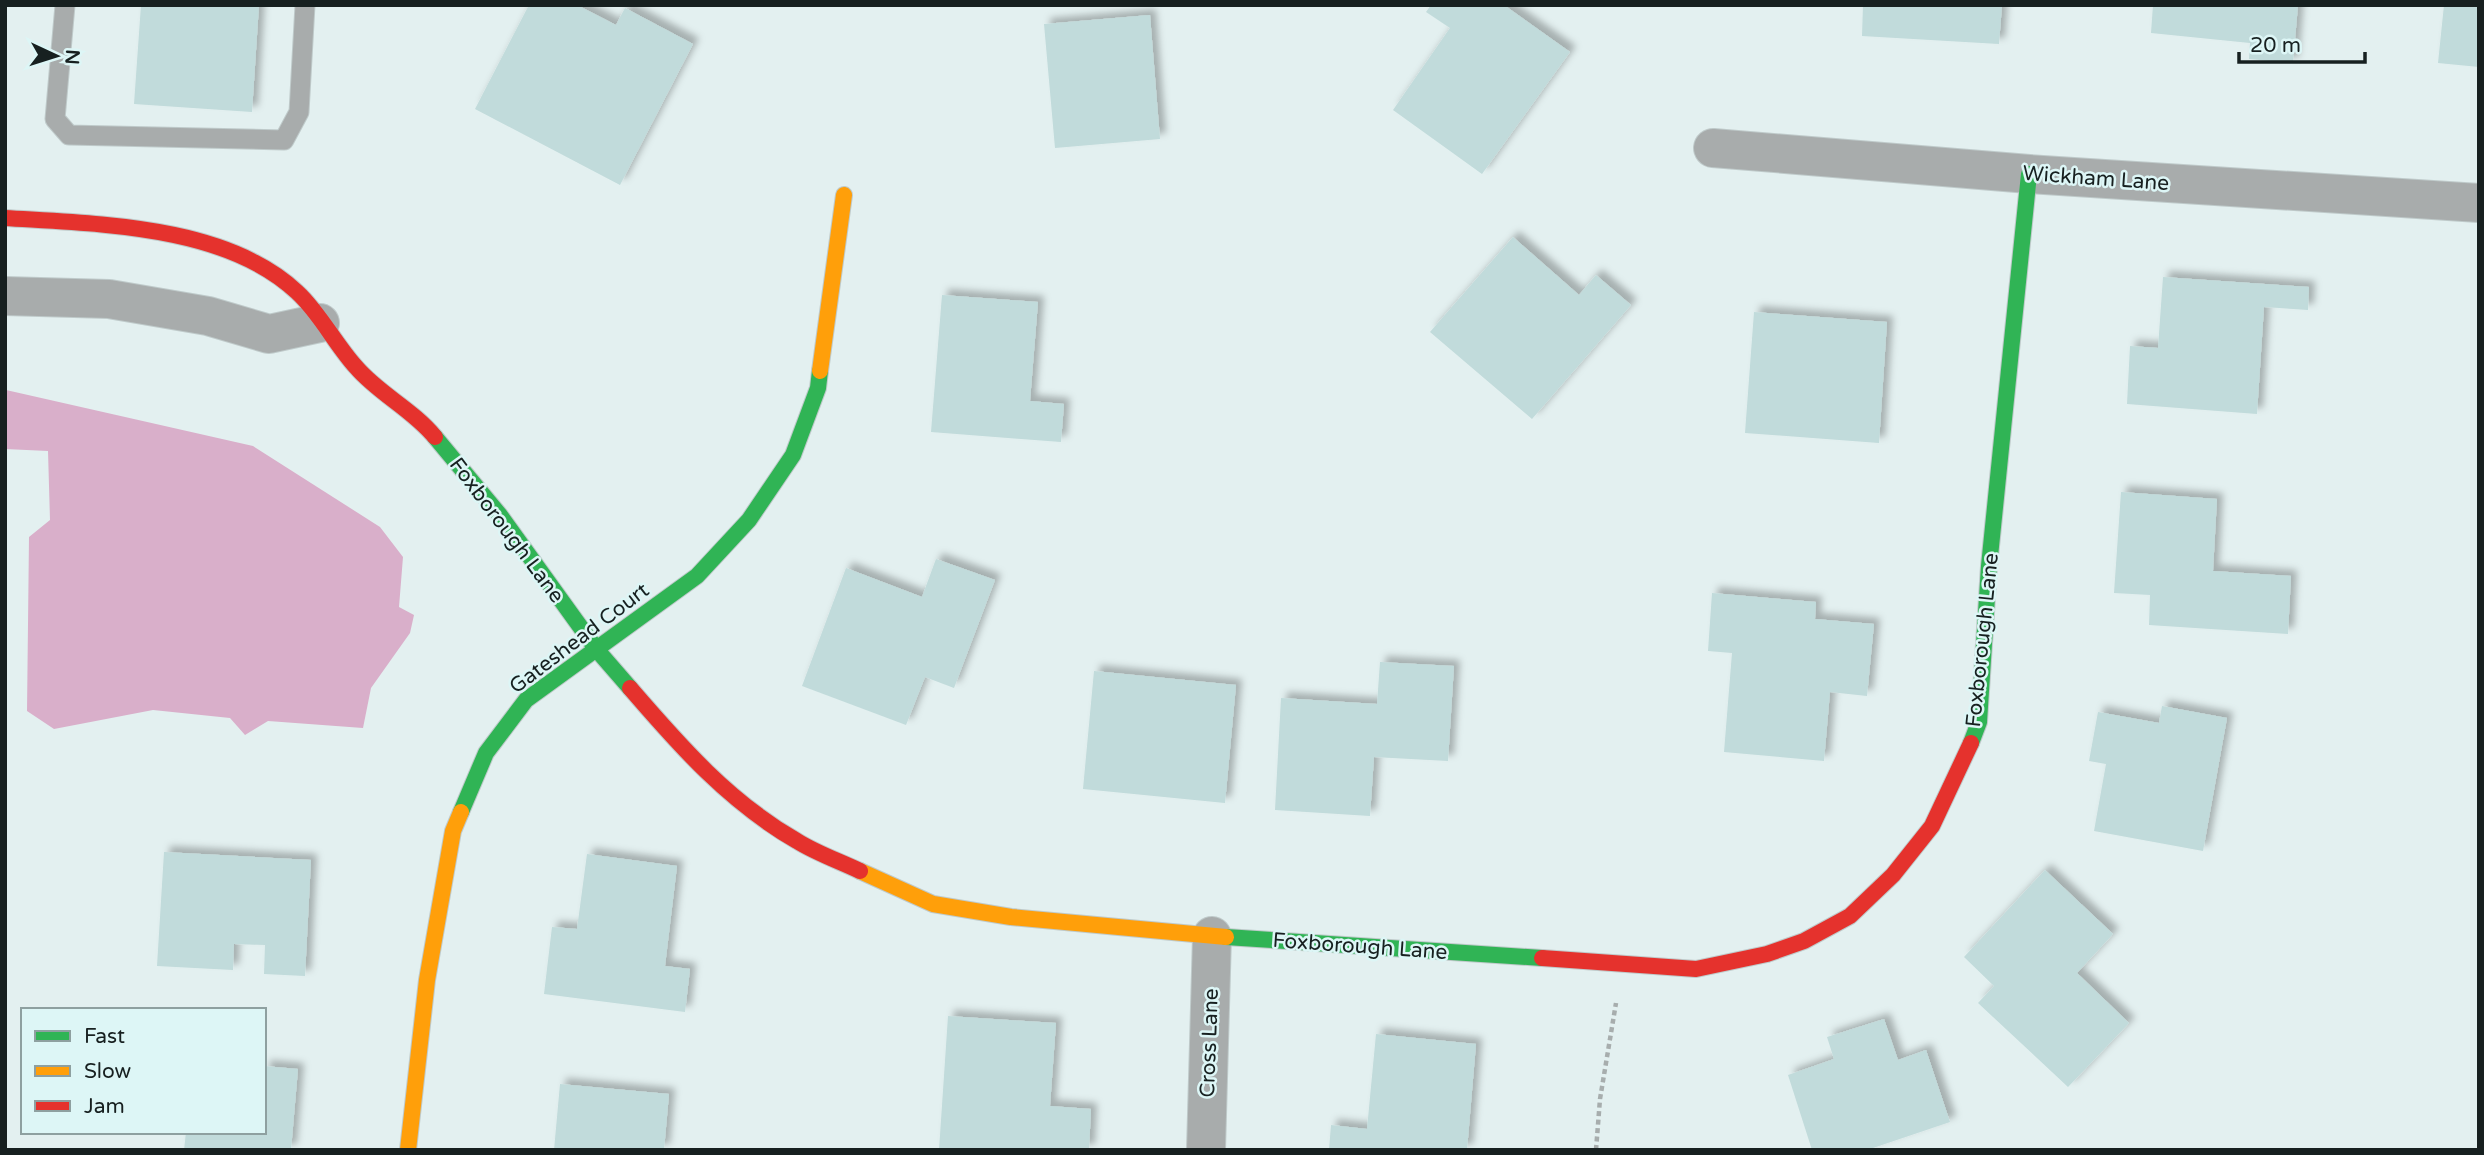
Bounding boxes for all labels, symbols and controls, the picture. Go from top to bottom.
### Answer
north arrow [21,21,91,91]
scale bar [2239,21,2365,65]
text: 20 m [2250,33,2301,58]
text: N [60,49,83,65]
street label: Wickham Lane [2022,161,2170,196]
street label: Foxborough Lane [444,453,569,608]
street label: Foxborough Lane [1961,552,2004,728]
street label: Gateshead Court [505,578,654,699]
street label: Foxborough Lane [1272,928,1448,965]
street label: Cross Lane [1195,988,1224,1098]
legend [21,1008,266,1134]
text: Fast [84,1024,125,1049]
text: Slow [84,1059,132,1084]
text: Jam [84,1094,125,1119]

